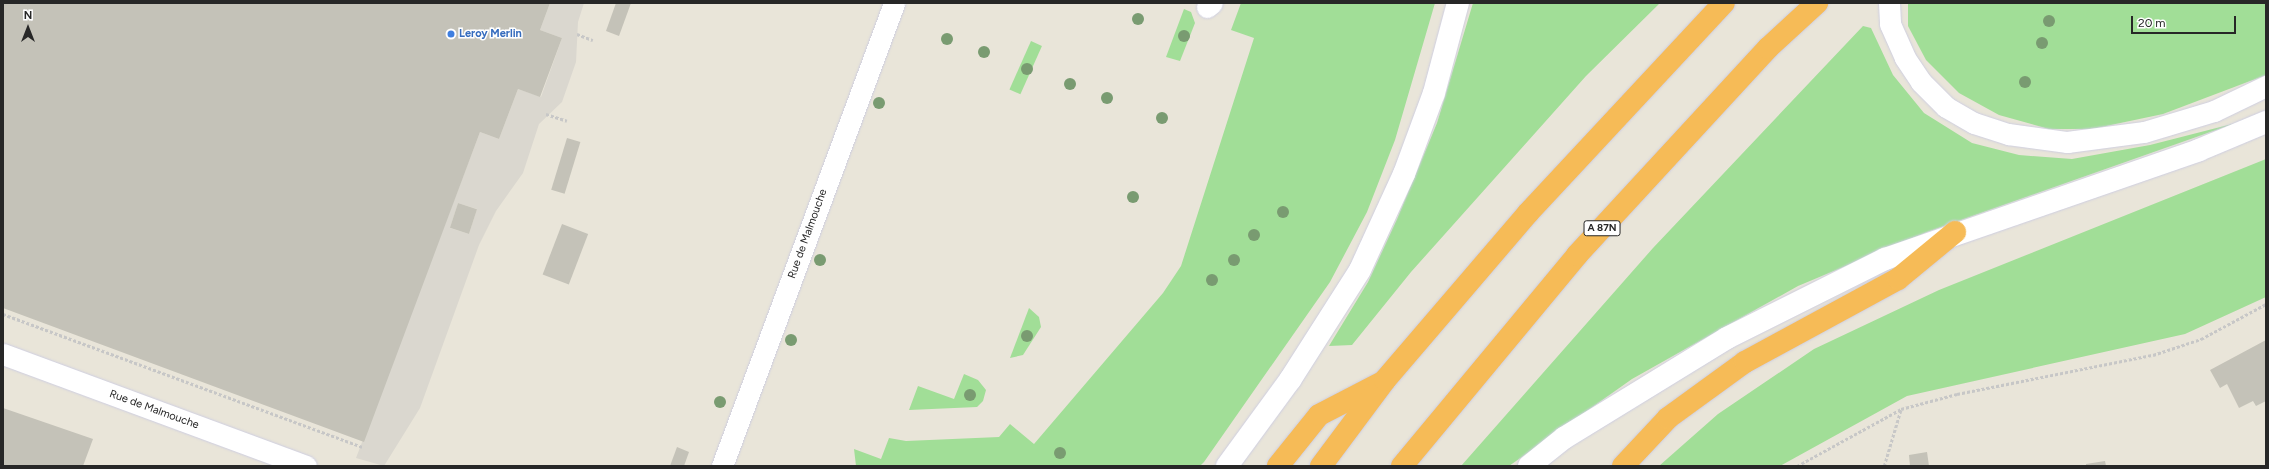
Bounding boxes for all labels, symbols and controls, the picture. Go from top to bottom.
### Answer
north arrow [8,8,48,48]
scale bar [2133,8,2238,34]
text: N [24,9,32,22]
text: 20 m [2138,16,2166,30]
place label: Leroy Merlin [459,27,522,41]
marker: Leroy Merlin [446,29,456,39]
street label: Rue de Malmouche [786,187,830,281]
road number: A 87N [1583,220,1621,236]
street label: Rue de Malmouche [107,388,201,432]

